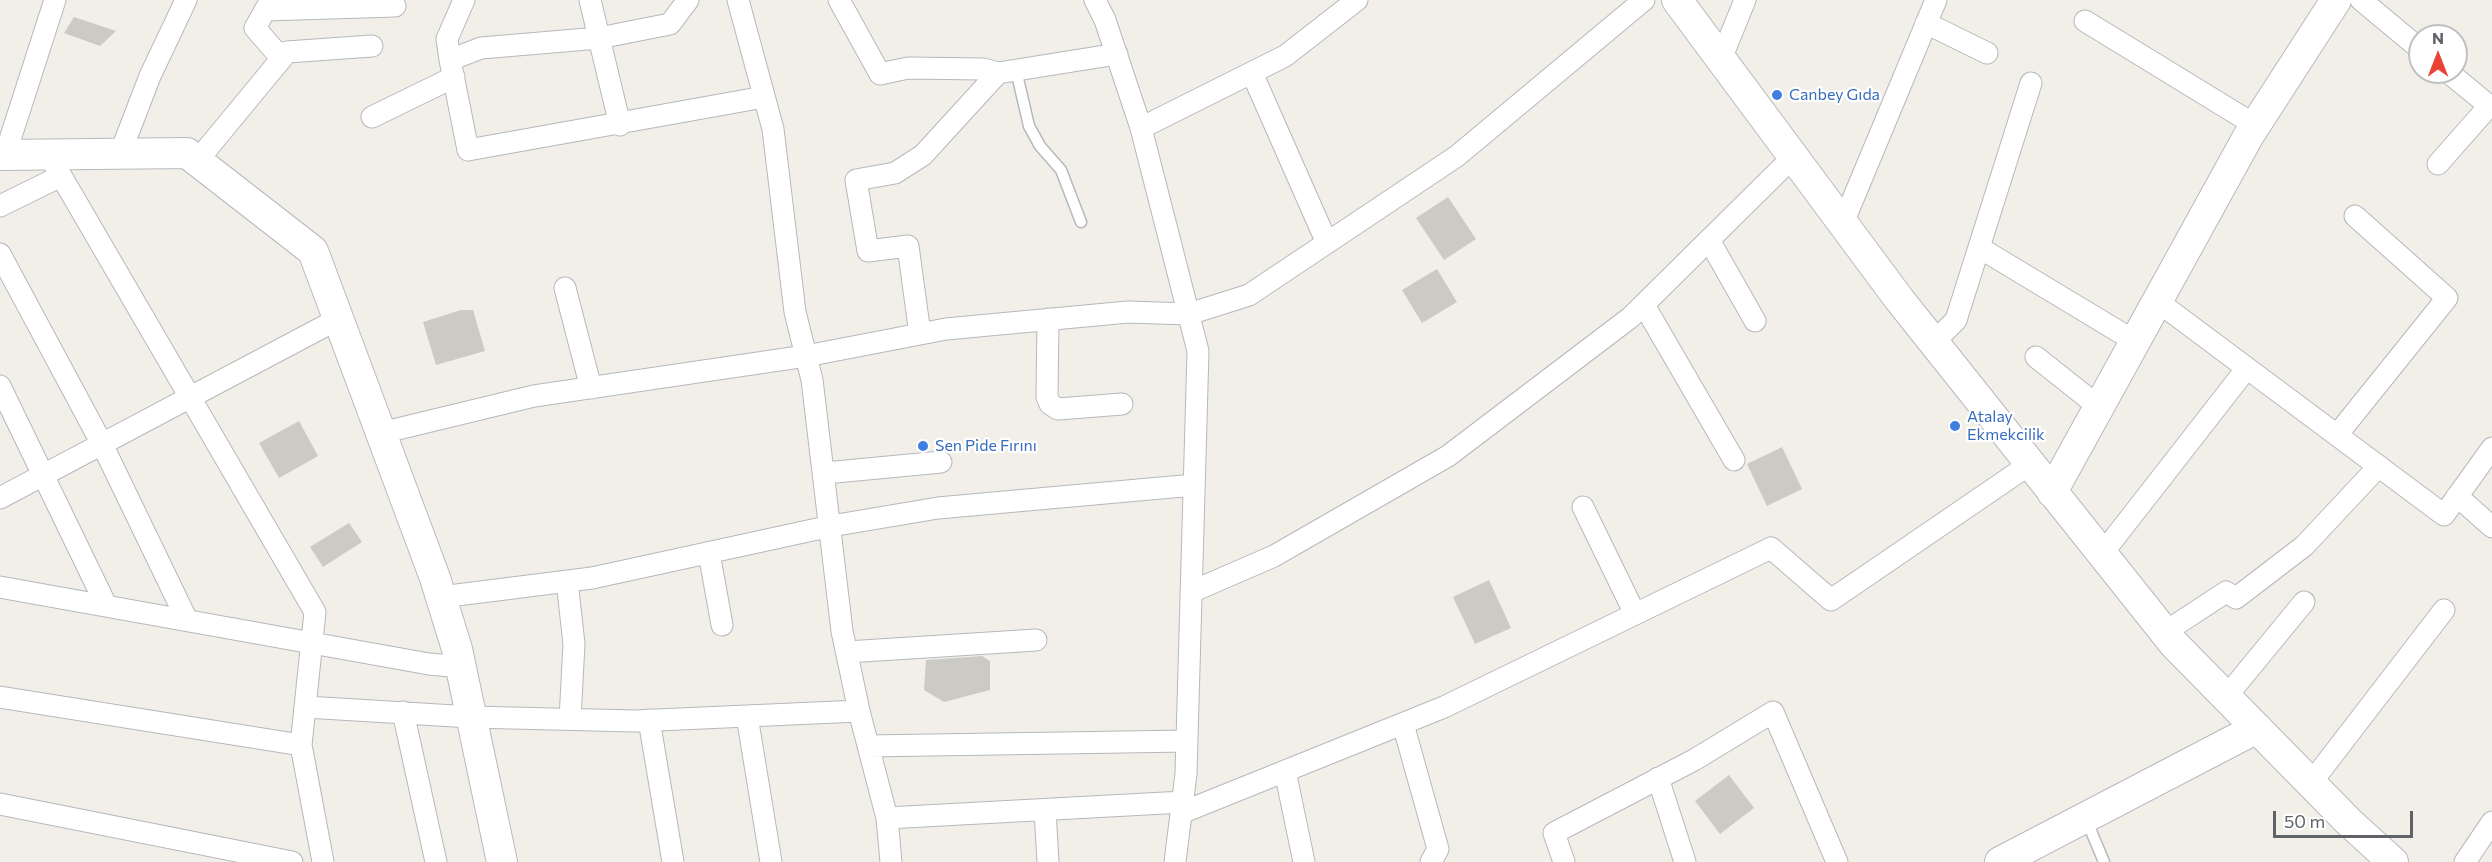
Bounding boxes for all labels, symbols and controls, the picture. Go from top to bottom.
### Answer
north arrow [2408,24,2468,84]
text: N [2432,28,2444,47]
place label: Canbey Gıda [1789,85,1880,105]
marker: Canbey Gıda [1770,88,1784,102]
place label: Atalay Ekmekcilik [1967,407,2045,445]
marker: Atalay Ekmekcilik [1948,419,1962,433]
place label: Sen Pide Fırını [935,436,1037,456]
marker: Sen Pide Fırını [916,439,930,453]
scale bar [2276,799,2416,837]
text: 50 m [2284,810,2325,832]

